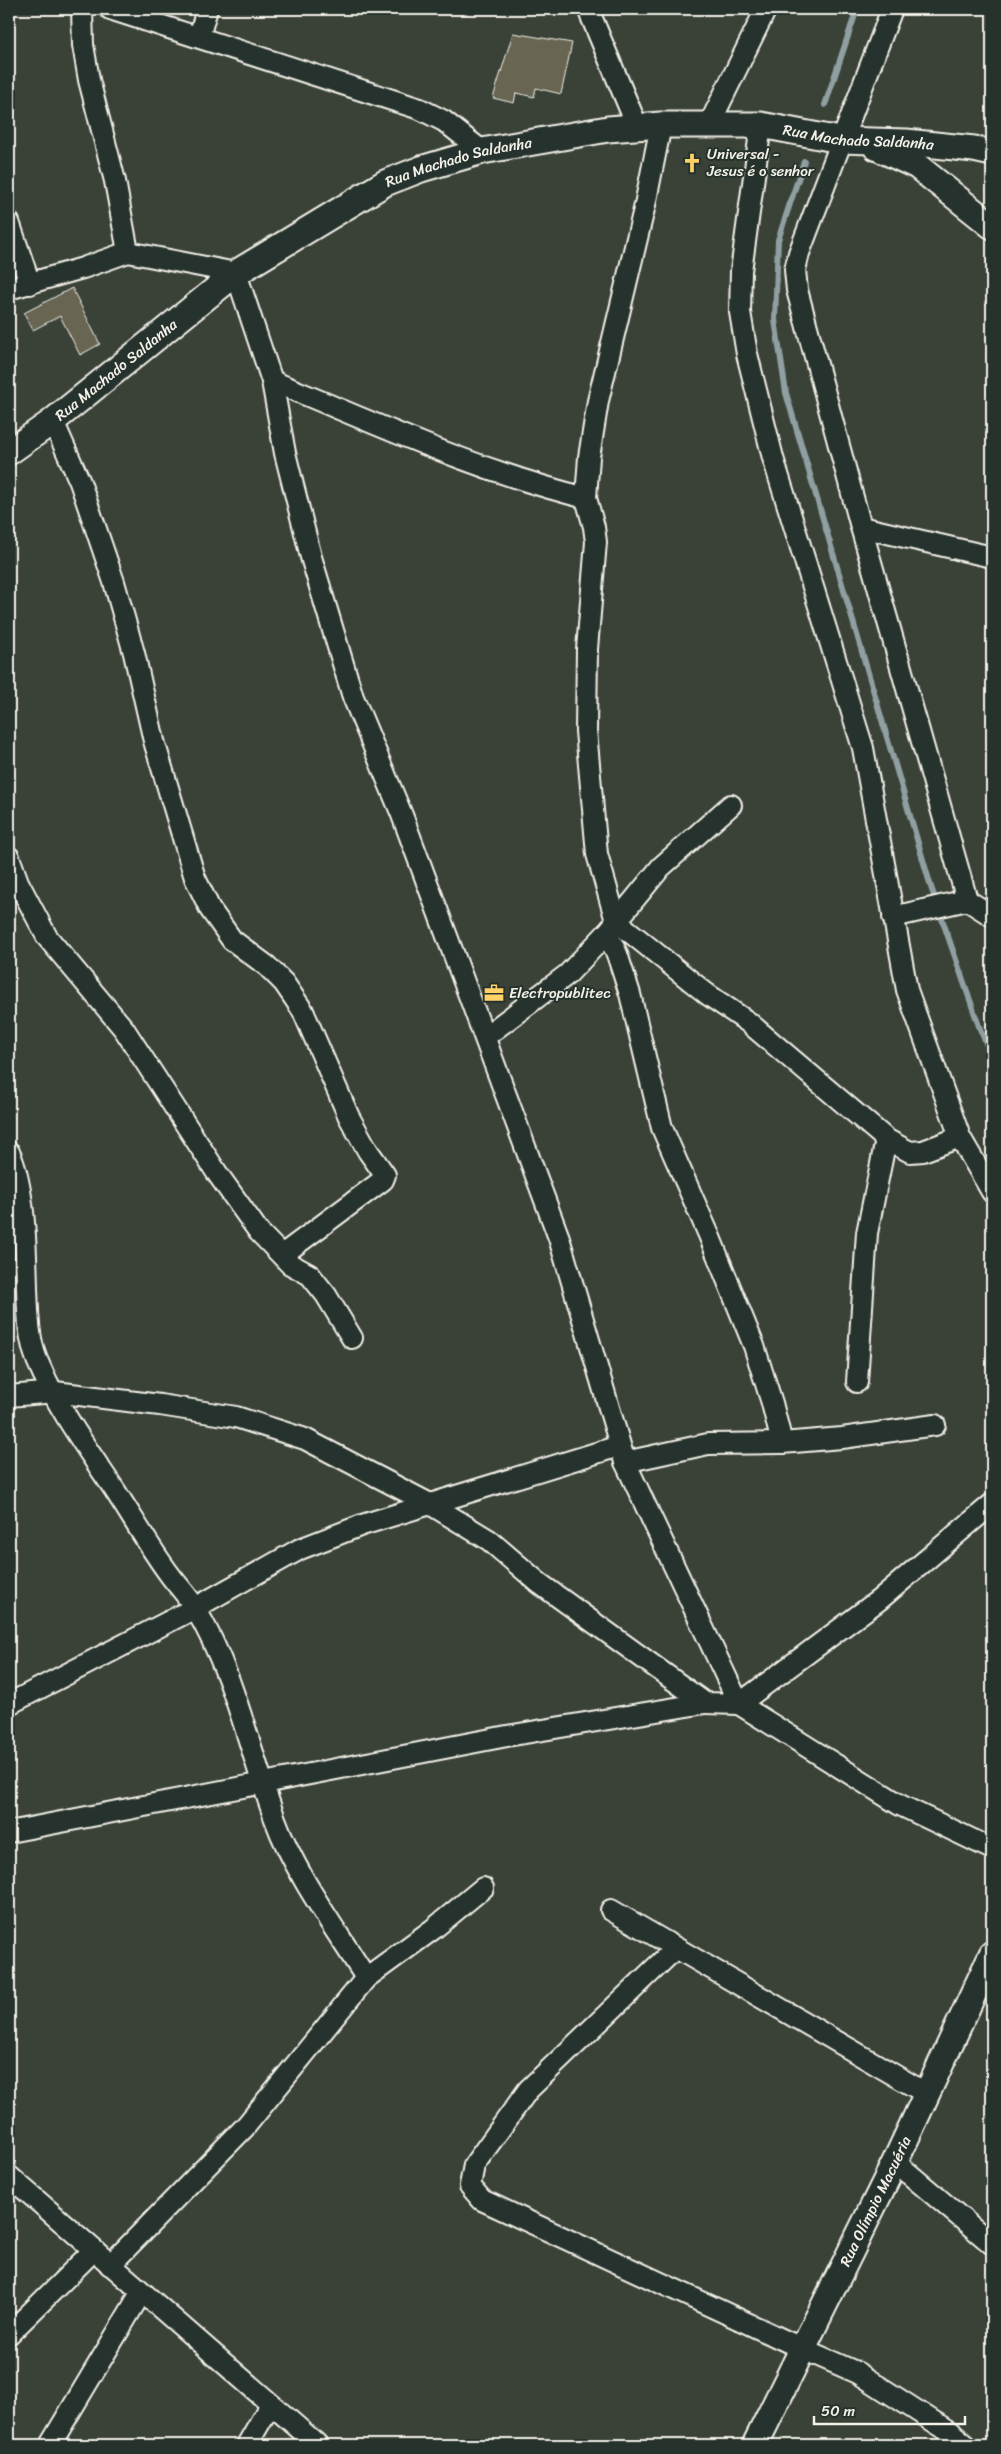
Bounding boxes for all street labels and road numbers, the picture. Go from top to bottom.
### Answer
street label: Rua Machado Saldanha [781,116,935,158]
street label: Rua Machado Saldanha [381,129,534,195]
street label: Rua Machado Saldanha [49,312,184,428]
street label: Rua Olímpio Macuéria [832,2131,919,2271]

